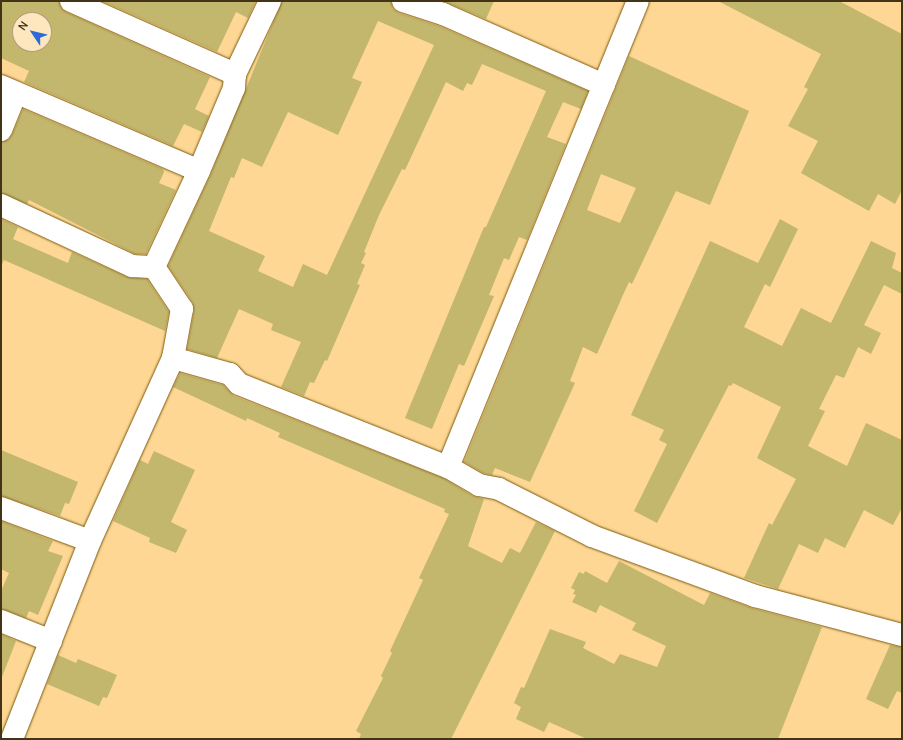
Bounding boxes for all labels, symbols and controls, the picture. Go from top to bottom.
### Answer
north arrow [12,12,52,52]
text: N [14,18,31,33]

